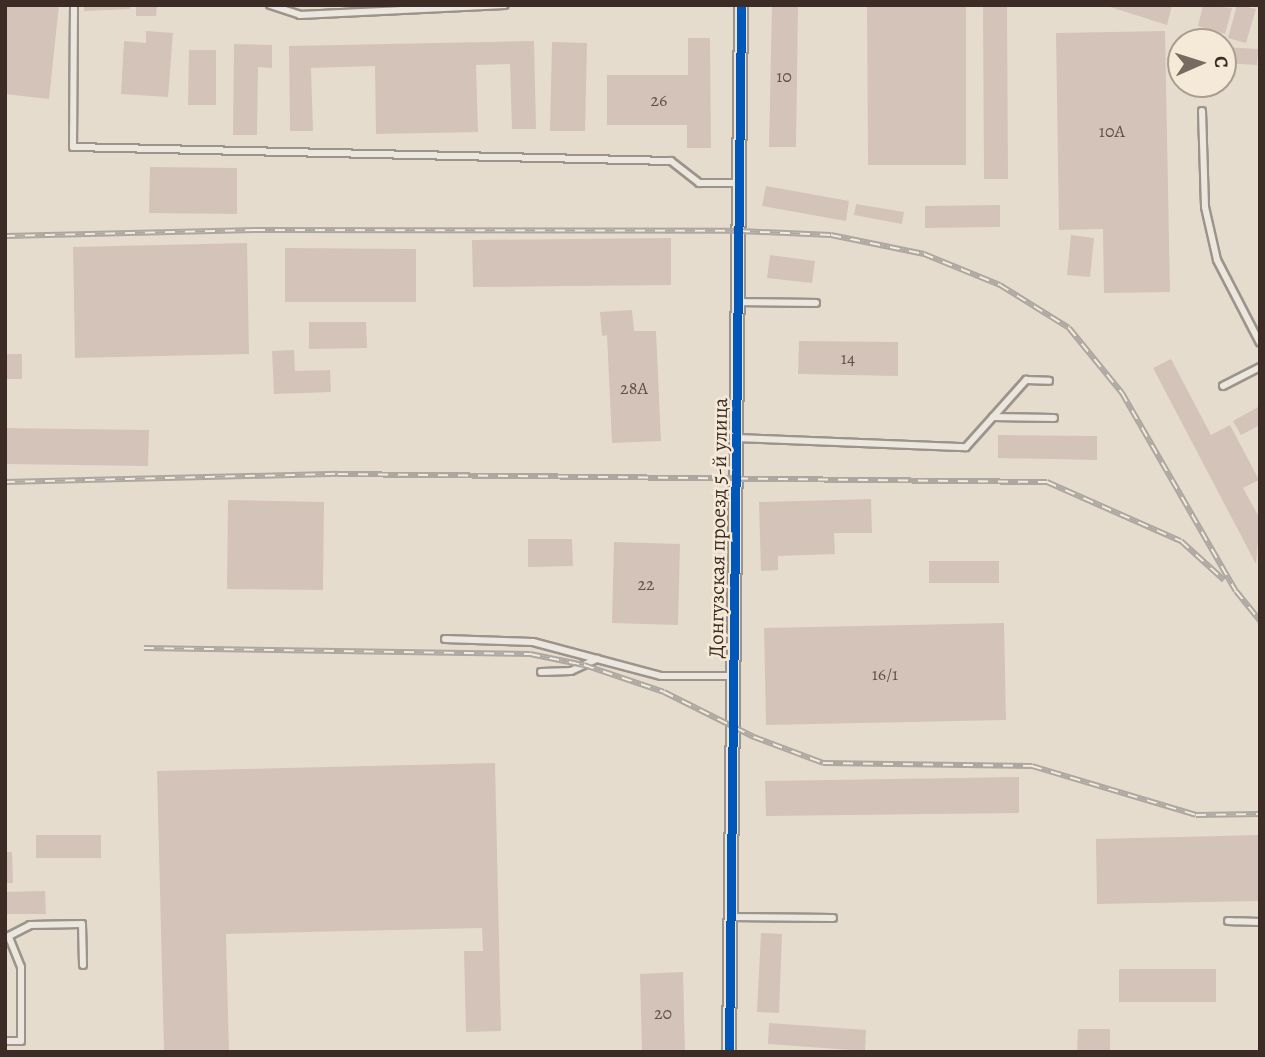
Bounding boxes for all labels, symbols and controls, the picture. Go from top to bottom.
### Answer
north arrow [1167,28,1237,98]
text: С [1208,55,1234,69]
house number: 10 [776,65,792,87]
house number: 26 [651,89,667,111]
house number: 10А [1099,120,1125,142]
house number: 14 [841,347,855,369]
house number: 28А [620,377,648,399]
street label: Донгузская проезд 5-й улица [703,397,733,659]
house number: 22 [637,573,655,595]
house number: 16/1 [872,663,898,685]
house number: 20 [654,1002,672,1024]

